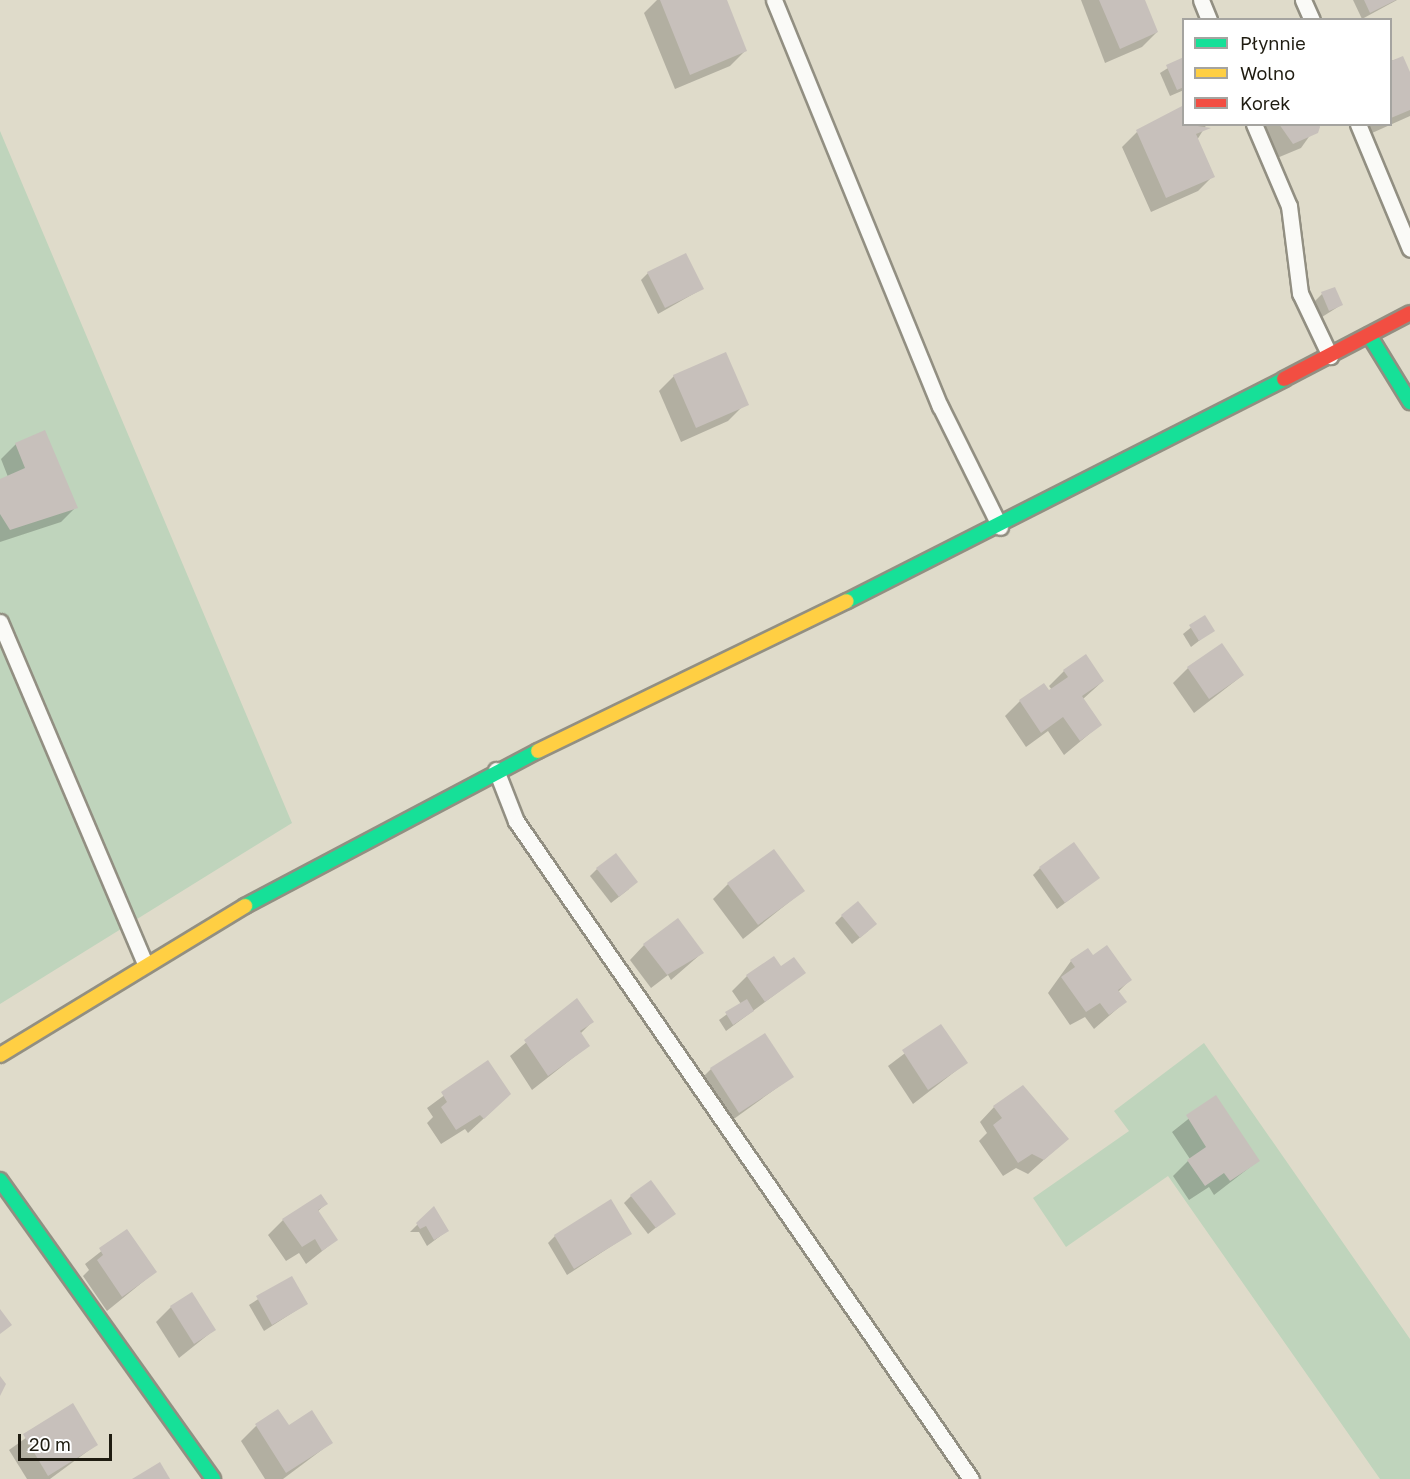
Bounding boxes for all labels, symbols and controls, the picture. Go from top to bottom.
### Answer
legend [1182,18,1392,126]
text: Płynnie [1240,32,1306,54]
text: Wolno [1240,62,1295,84]
text: Korek [1240,92,1290,114]
scale bar [21,1422,116,1460]
text: 20 m [29,1433,71,1455]

